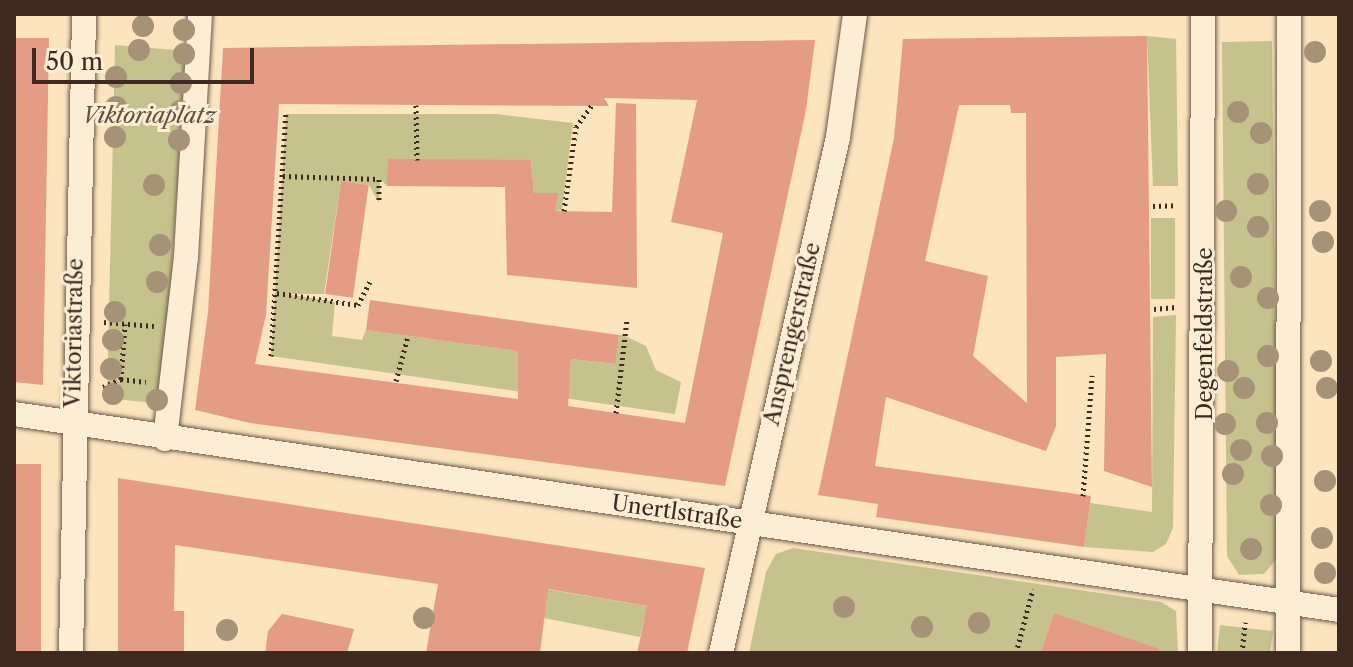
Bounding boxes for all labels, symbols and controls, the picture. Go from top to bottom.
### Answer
scale bar [36,32,258,82]
text: 50 m [46,47,103,76]
park label: Viktoriaplatz [82,103,216,129]
street label: Ansprengerstraße [758,240,826,428]
street label: Degenfeldstraße [1192,247,1218,421]
street label: Viktoriastraße [59,258,89,408]
street label: Unertlstraße [610,490,744,534]

